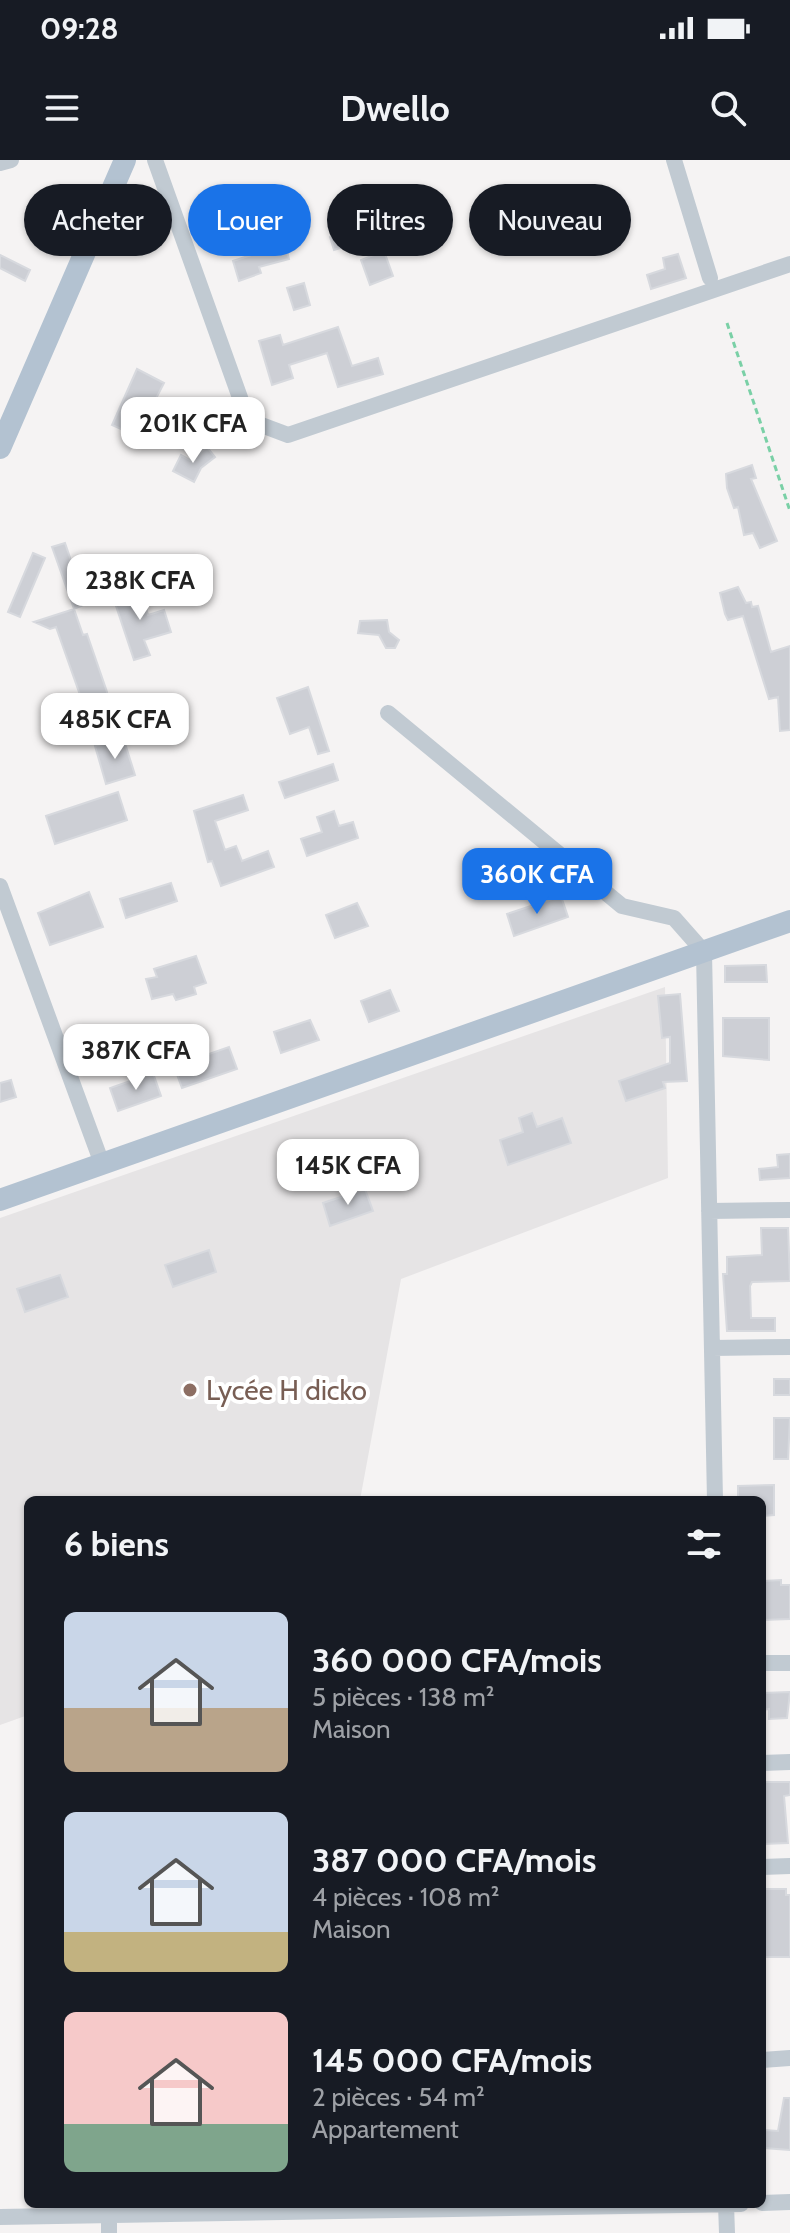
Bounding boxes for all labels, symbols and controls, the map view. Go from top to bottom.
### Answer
text: 09:28 [40,10,119,47]
icon: menu [40,86,84,130]
text: Dwello [340,86,450,130]
icon: search [706,86,750,130]
chip: Acheter [24,184,172,256]
chip: Louer [188,184,311,256]
chip: Filtres [327,184,453,256]
chip: Nouveau [469,184,631,256]
pin: 201K CFA [110,397,276,465]
text: 201K CFA [139,407,247,439]
pin: 238K CFA [57,554,223,622]
text: 238K CFA [85,564,195,596]
pin: 485K CFA [32,693,198,761]
text: 485K CFA [59,703,171,735]
pin: 360K CFA [454,848,620,916]
text: 360K CFA [480,858,594,890]
pin: 387K CFA [53,1024,219,1092]
text: 387K CFA [81,1034,191,1066]
pin: 145K CFA [265,1139,431,1207]
text: 145K CFA [295,1149,401,1181]
place label: Lycée H dicko [206,1373,367,1407]
marker: Lycée H dicko [181,1381,199,1399]
icon: filters [682,1522,726,1566]
text: 6 biens [64,1523,169,1565]
text: 360 000 CFA/mois [312,1639,602,1681]
icon: home [128,1644,224,1740]
text: 5 pièces · 138 m² [312,1681,494,1713]
text: Maison [312,1713,391,1745]
text: 387 000 CFA/mois [312,1839,596,1881]
icon: home [128,1844,224,1940]
text: 4 pièces · 108 m² [312,1881,499,1913]
text: Maison [312,1913,391,1945]
text: 145 000 CFA/mois [312,2039,592,2081]
icon: home [128,2044,224,2140]
text: 2 pièces · 54 m² [312,2081,485,2113]
text: Appartement [312,2113,459,2145]

